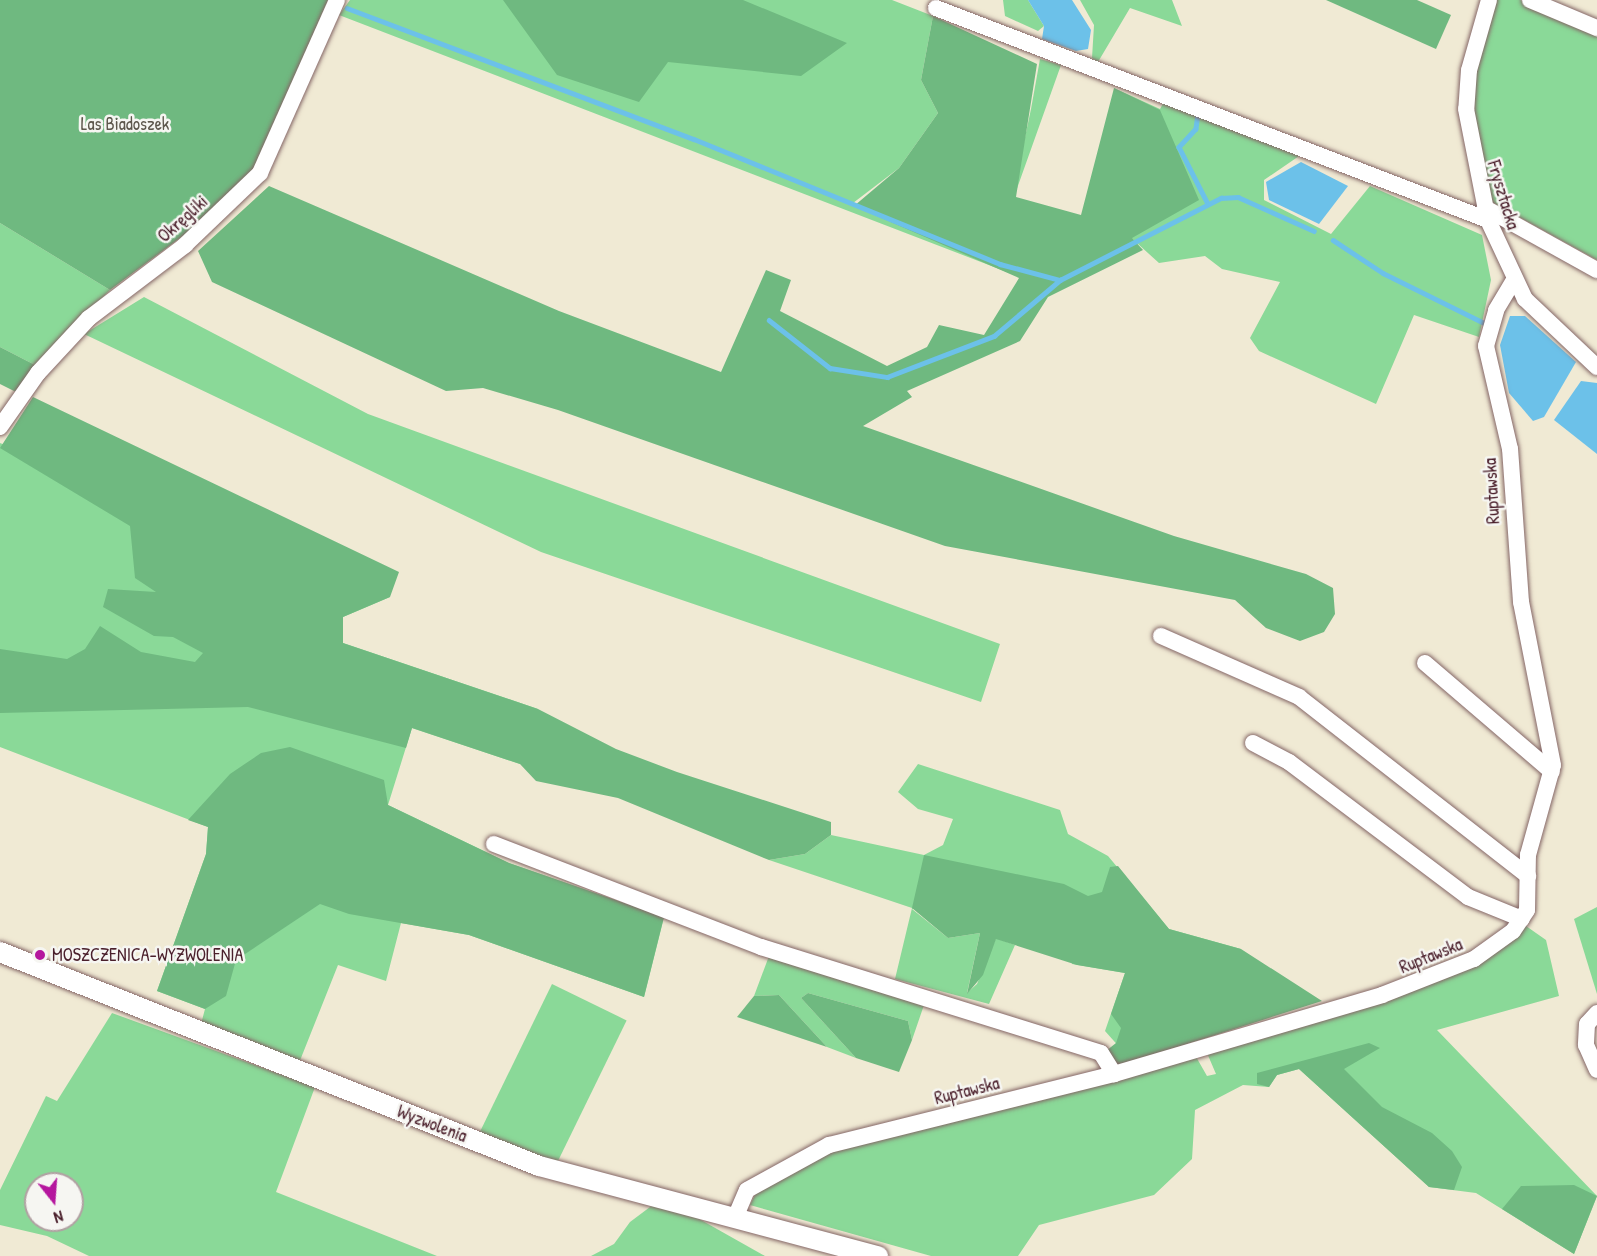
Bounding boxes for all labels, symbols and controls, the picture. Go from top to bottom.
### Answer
park label: Las Biadoszek [81,113,169,135]
street label: Frysztacka [1482,158,1524,232]
street label: Okręgliki [154,191,212,247]
street label: Ruptawska [1479,457,1505,525]
street label: Ruptawska [1396,934,1466,978]
place label: MOSZCZENICA-WYZWOLENIA [52,944,243,966]
marker: MOSZCZENICA-WYZWOLENIA [33,948,47,962]
street label: Ruptawska [932,1073,1002,1109]
street label: Wyzwolenia [394,1101,470,1147]
north arrow [24,1172,84,1232]
text: N [51,1206,66,1229]

